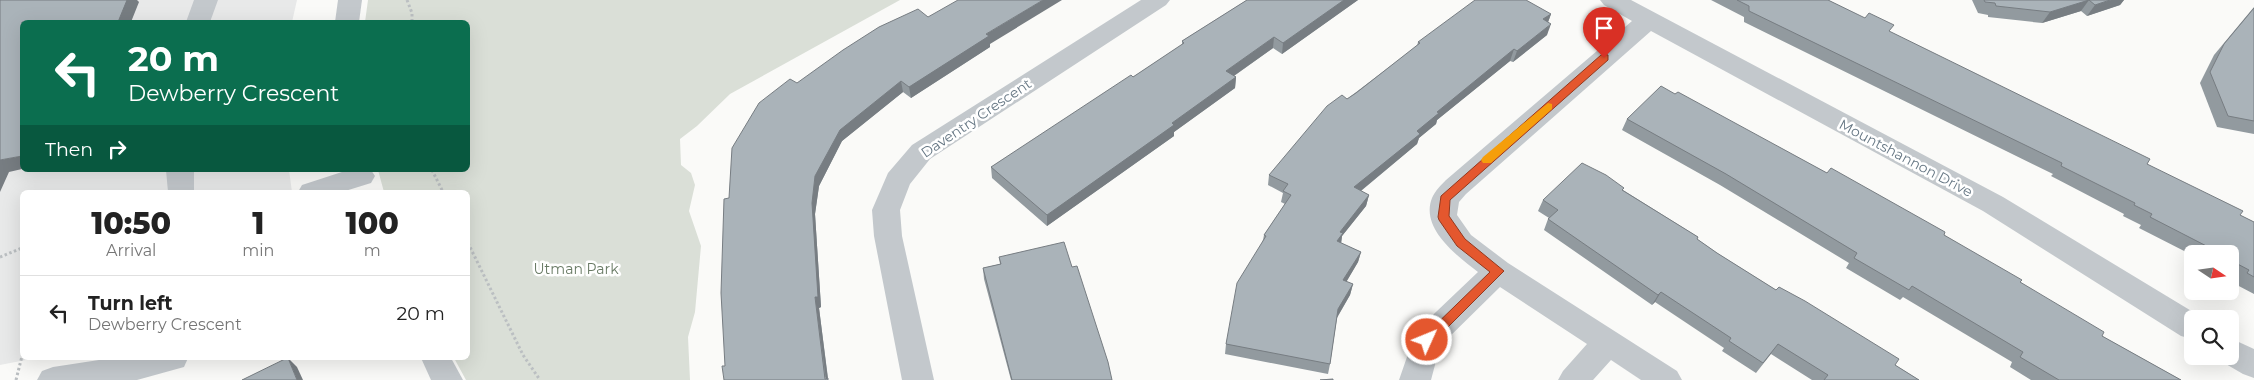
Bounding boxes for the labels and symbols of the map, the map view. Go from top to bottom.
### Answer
pin [1583,7,1625,58]
street label: Daventry Crescent [917,74,1035,162]
street label: Mountshannon Drive [1836,115,1976,201]
north arrow [2184,245,2239,300]
park label: Utman Park [534,260,619,278]
position arrow [1400,313,1452,365]

